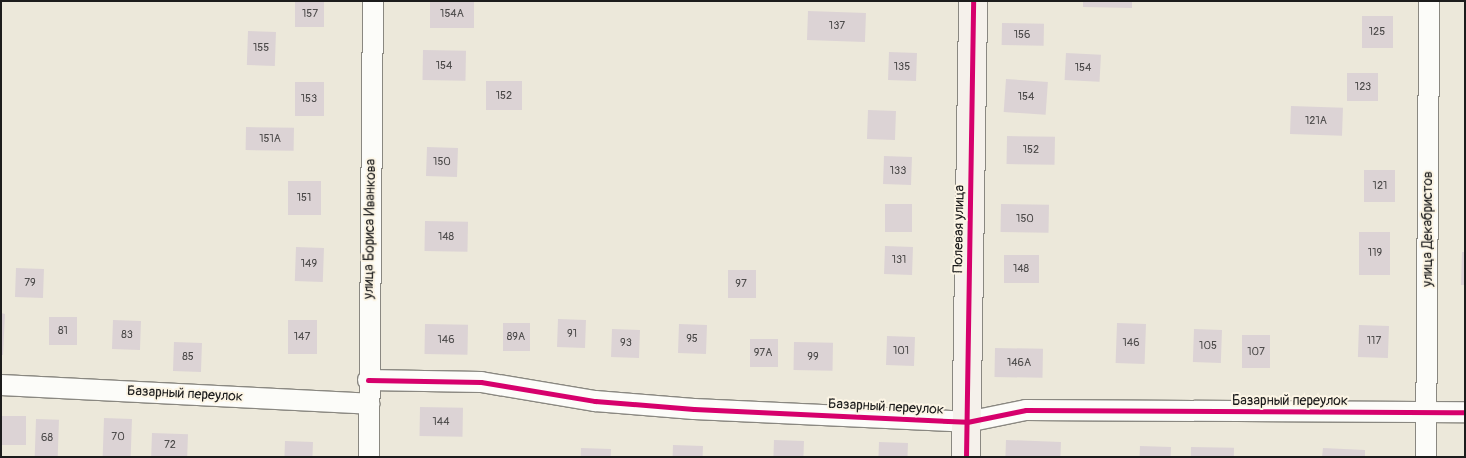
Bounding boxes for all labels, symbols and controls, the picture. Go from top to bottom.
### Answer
house number: 157 [302,7,318,21]
house number: 154А [440,7,464,21]
house number: 137 [829,19,845,33]
house number: 125 [1369,25,1385,39]
house number: 156 [1014,28,1030,42]
house number: 155 [253,41,269,55]
house number: 154 [436,59,452,73]
house number: 135 [894,60,910,74]
house number: 154 [1075,61,1091,75]
house number: 123 [1355,80,1371,94]
house number: 152 [496,89,512,103]
house number: 154 [1018,90,1034,104]
house number: 153 [301,92,317,106]
house number: 121А [1305,114,1327,128]
house number: 151А [259,132,281,146]
house number: 152 [1023,143,1039,157]
house number: 150 [433,155,451,169]
street label: улица Бориса Иванкова [360,159,380,299]
house number: 133 [890,164,906,178]
street label: улица Декабристов [1420,171,1436,287]
house number: 121 [1373,179,1387,193]
street label: Полевая улица [950,185,968,273]
house number: 151 [297,191,311,205]
house number: 150 [1016,212,1034,226]
house number: 148 [438,230,454,244]
house number: 119 [1368,246,1382,260]
house number: 131 [892,253,906,267]
house number: 149 [301,257,317,271]
house number: 148 [1013,262,1029,276]
house number: 79 [24,276,36,290]
house number: 97 [735,277,747,291]
house number: 81 [58,324,68,338]
house number: 91 [567,327,577,341]
house number: 83 [121,328,133,342]
house number: 147 [294,330,310,344]
house number: 89А [507,330,525,344]
house number: 95 [686,332,698,346]
house number: 146 [437,333,455,347]
house number: 117 [1367,334,1381,348]
house number: 93 [620,336,632,350]
house number: 146 [1122,336,1140,350]
house number: 105 [1199,339,1217,353]
house number: 101 [893,344,909,358]
house number: 107 [1247,345,1265,359]
house number: 97А [754,346,772,360]
house number: 85 [182,350,194,364]
house number: 99 [807,350,819,364]
house number: 146А [1007,356,1031,370]
street label: Базарный переулок [127,383,243,405]
street label: Базарный переулок [1232,393,1348,409]
street label: Базарный переулок [828,396,944,418]
house number: 144 [432,415,450,429]
house number: 70 [111,430,125,444]
house number: 68 [41,431,53,445]
house number: 72 [164,438,176,452]

